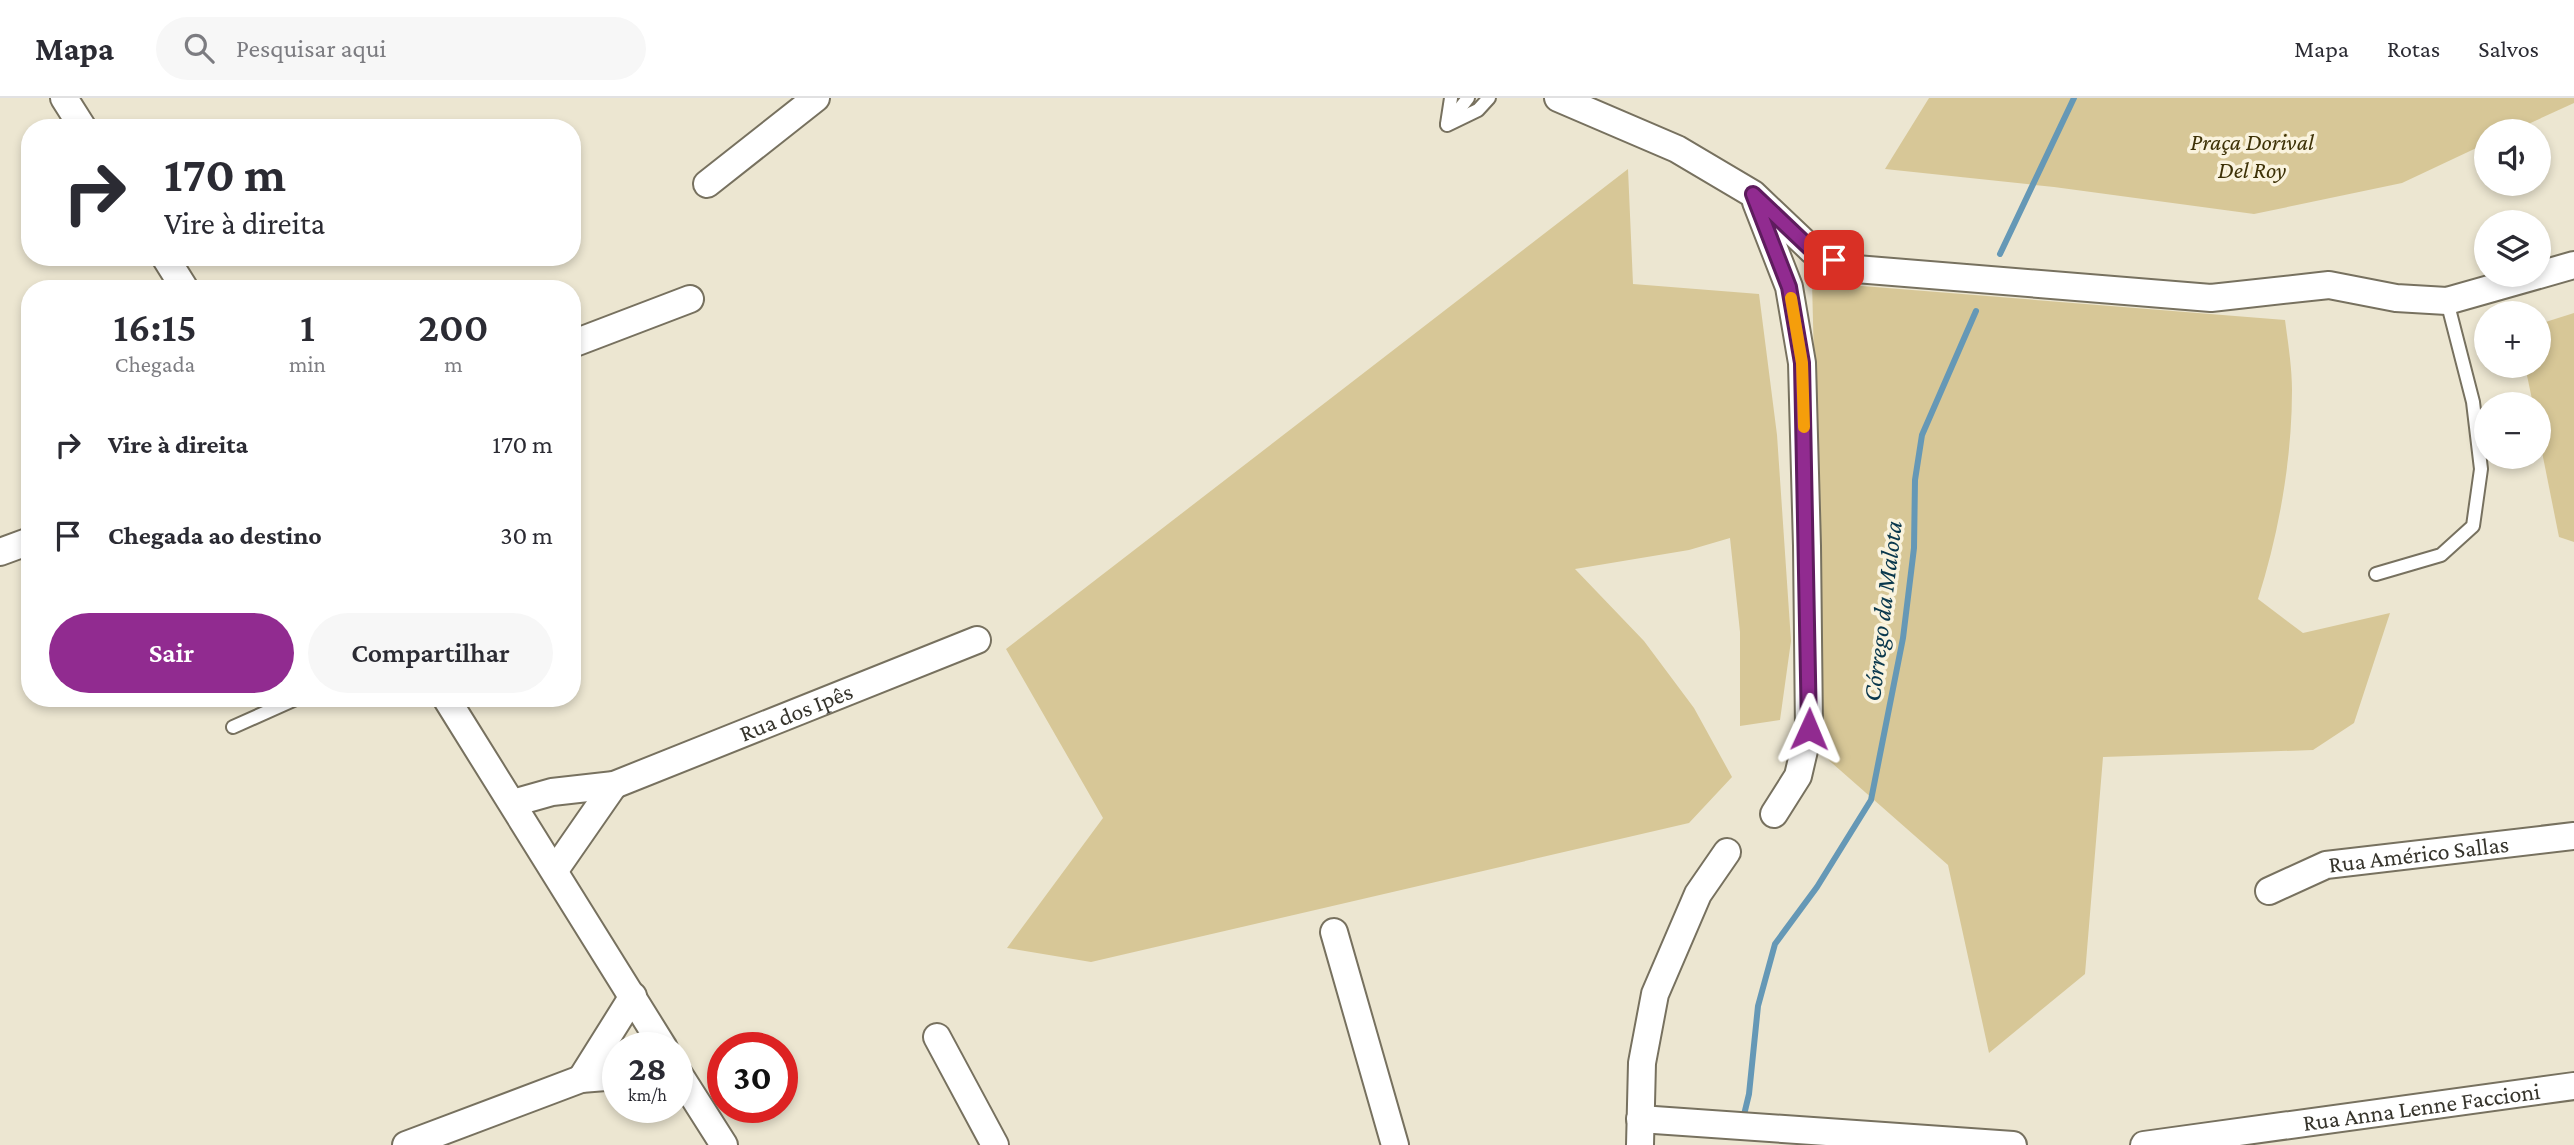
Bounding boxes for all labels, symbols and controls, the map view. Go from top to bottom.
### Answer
search box [156,17,646,80]
icon: search [180,29,218,67]
text: Mapa [35,30,114,67]
text: Pesquisar aqui [236,34,386,63]
text: Mapa [2294,35,2349,62]
text: Rotas [2387,35,2440,62]
text: Salvos [2478,35,2539,62]
map controls [2474,119,2551,469]
button: sound [2474,119,2551,196]
park label: Praça Dorival Del Roy [2190,128,2315,183]
icon: right [49,147,140,238]
text: 170 m [164,147,286,202]
text: Vire à direita [164,205,325,241]
button: layers [2474,210,2551,287]
pin [1804,230,1864,290]
icon: arrive [1815,241,1853,279]
button: + [2474,301,2551,378]
text: 16:15 [113,303,197,350]
text: 1 [300,303,315,350]
text: 200 [418,303,489,350]
text: Chegada [115,351,195,377]
text: min [289,351,326,377]
text: m [444,351,463,377]
button: − [2474,392,2551,469]
icon: right [49,426,87,464]
text: Vire à direita [108,430,248,459]
text: 170 m [492,430,553,459]
icon: arrive [49,517,87,555]
water label: Córrego da Malota [1857,519,1908,703]
text: Chegada ao destino [108,521,322,550]
text: 30 m [500,521,553,550]
button: Sair [49,613,294,693]
button: Compartilhar [308,613,553,693]
street label: Rua dos Ipês [735,677,856,747]
position arrow [1772,692,1846,766]
street label: Rua Américo Sallas [2327,830,2510,878]
speed limit sign: 30 [707,1032,798,1123]
text: 28 [628,1049,667,1088]
street label: Rua Anna Lenne Faccioni [2301,1077,2542,1136]
text: km/h [628,1085,667,1105]

